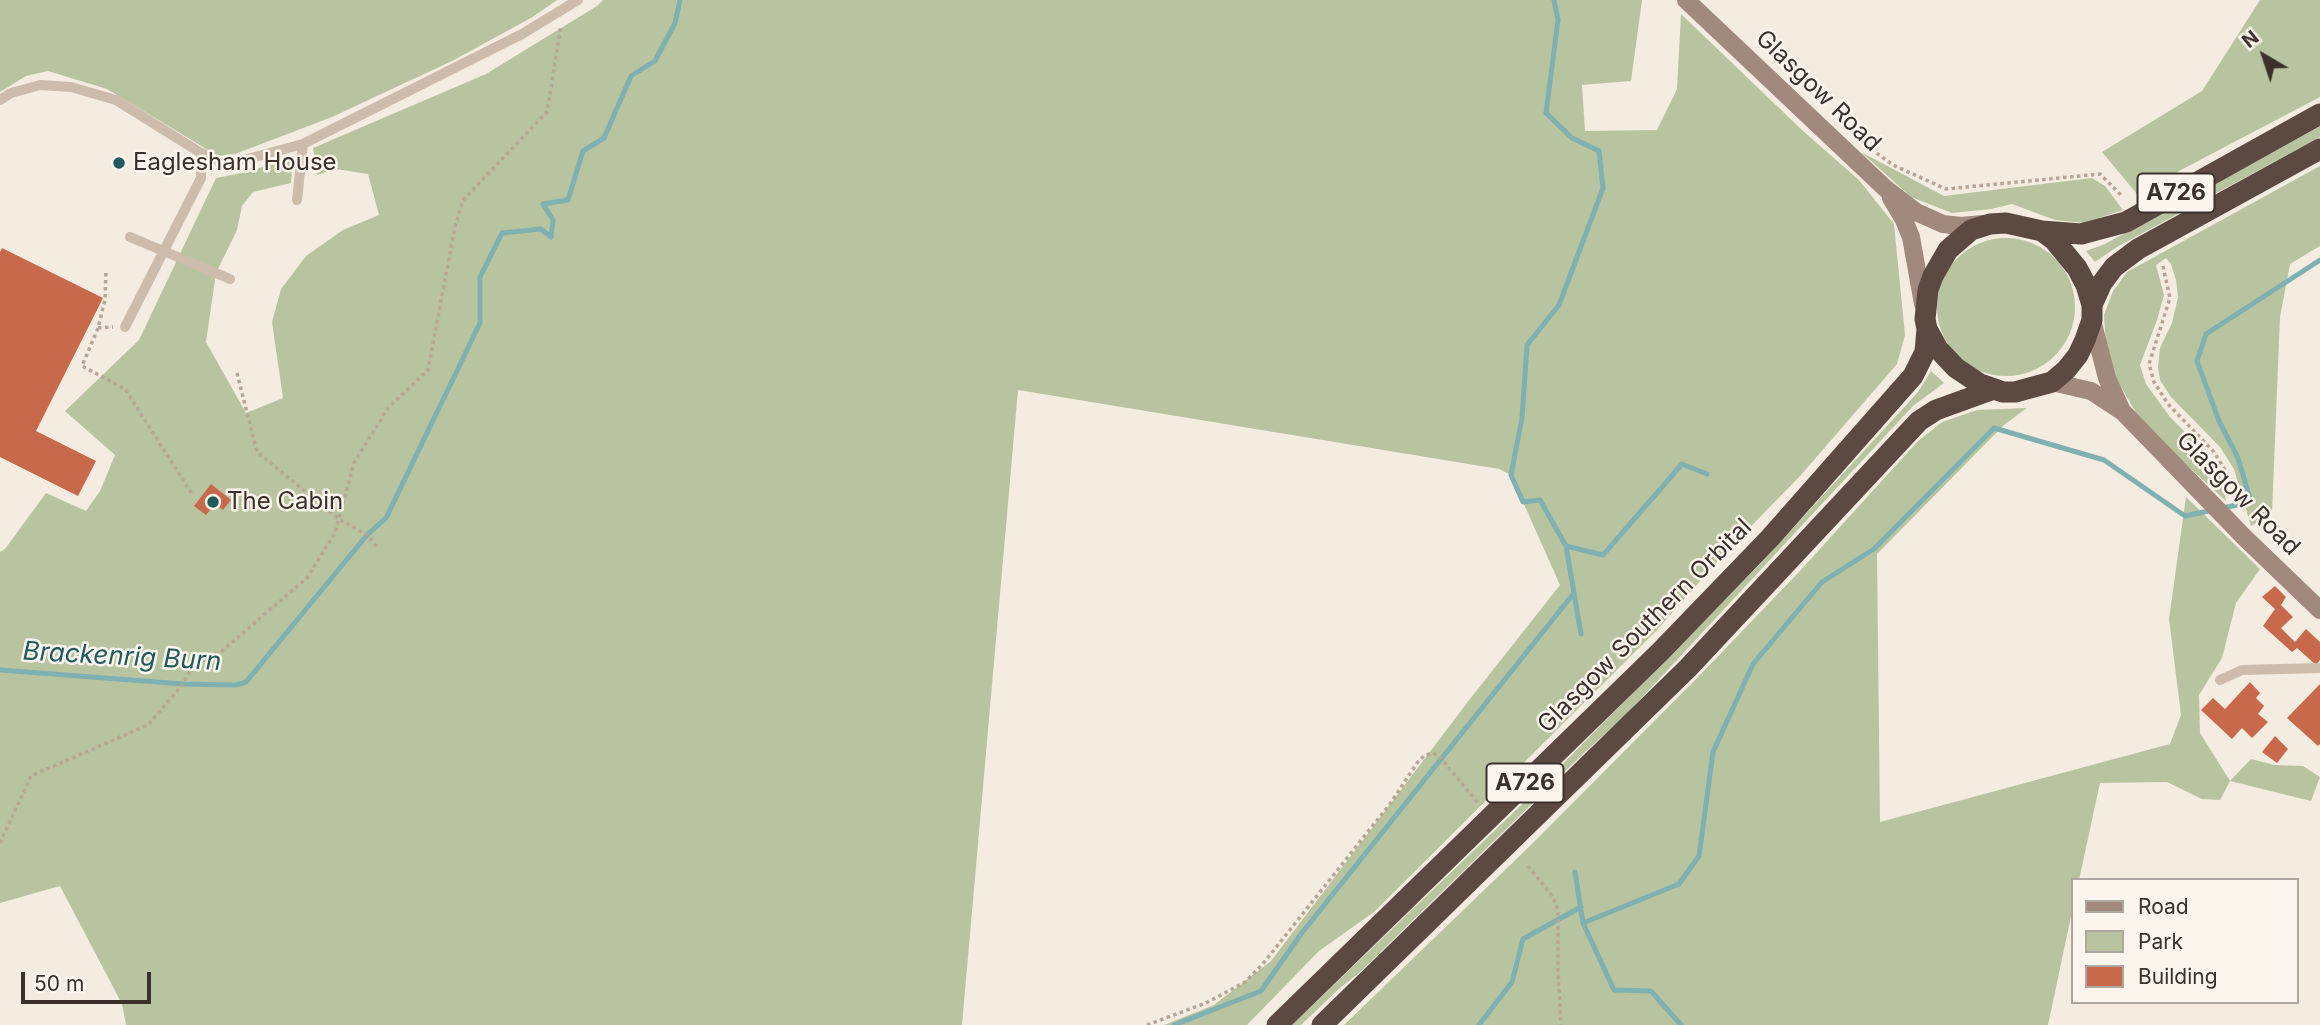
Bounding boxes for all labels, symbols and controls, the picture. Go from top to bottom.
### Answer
north arrow [2229,21,2299,91]
street label: Glasgow Road [1749,24,1887,158]
text: N [2238,26,2263,53]
place label: Eaglesham House [133,149,337,177]
marker: Eaglesham House [111,155,127,171]
road number: A726 [2138,174,2214,212]
street label: Glasgow Road [2170,426,2306,562]
place label: The Cabin [227,488,343,516]
marker: The Cabin [205,494,221,510]
street label: Glasgow Southern Orbital [1532,513,1758,739]
water label: Brackenrig Burn [22,636,222,678]
road number: A726 [1486,764,1564,803]
legend [2072,878,2299,1004]
text: Road [2138,894,2189,919]
text: Park [2138,929,2183,954]
scale bar [24,958,154,1002]
text: Building [2138,964,2218,989]
text: 50 m [34,971,84,996]

